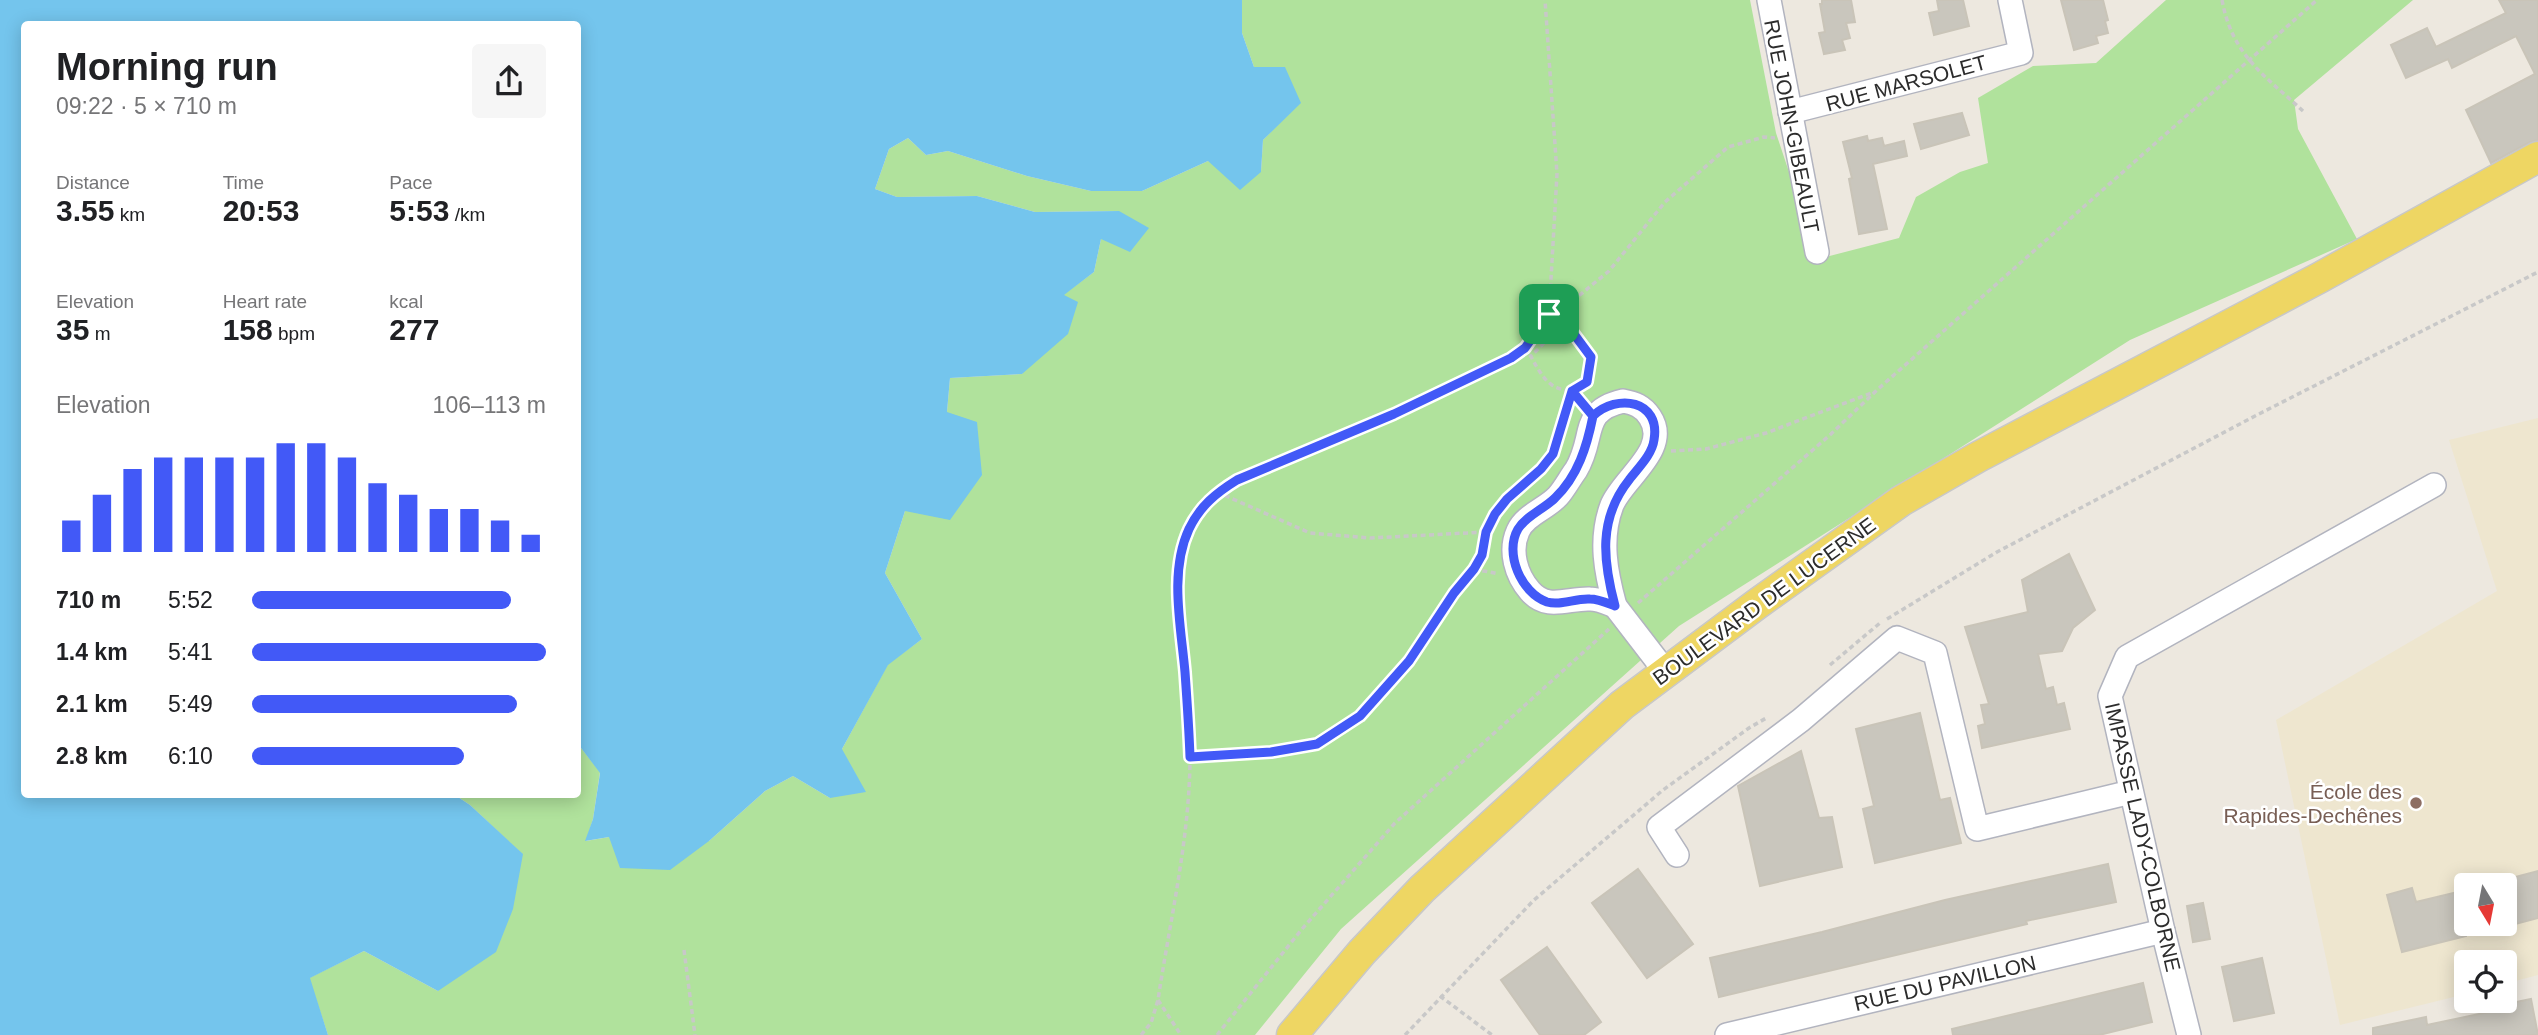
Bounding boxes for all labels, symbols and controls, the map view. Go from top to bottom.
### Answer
street label: RUE JOHN-GIBEAULT [1760,17,1824,235]
button: share [472,44,546,118]
text: Morning run [56,46,278,88]
street label: RUE MARSOLET [1823,50,1989,116]
text: 09:22 · 5 × 710 m [56,93,237,119]
text: Distance [56,172,130,193]
text: Time [223,172,264,193]
text: Pace [389,172,433,193]
text: 3.55 [56,194,114,227]
text: 20:53 [223,194,299,227]
text: 5:53 [389,194,449,227]
text: km [114,204,145,225]
text: /km [449,204,485,225]
pin [1519,284,1579,344]
text: Elevation [56,291,134,312]
text: Heart rate [223,291,307,312]
text: kcal [389,291,423,312]
icon: arrive [1530,295,1568,333]
text: 35 [56,313,89,346]
text: 158 [223,313,273,346]
text: 277 [389,313,439,346]
text: m [89,323,110,344]
text: bpm [273,323,315,344]
text: Elevation [56,392,151,418]
text: 106–113 m [433,392,546,418]
street label: BOULEVARD DE LUCERNE [1648,513,1880,689]
text: 710 m [56,587,121,613]
text: 5:52 [168,587,213,613]
text: 1.4 km [56,639,128,665]
text: 5:41 [168,639,213,665]
text: 2.1 km [56,691,128,717]
text: 5:49 [168,691,213,717]
street label: IMPASSE LADY-COLBORNE [2101,700,2185,974]
text: 2.8 km [56,743,128,769]
text: 6:10 [168,743,213,769]
place label: École des Rapides-Dechênes [2223,780,2402,827]
marker: École des Rapides-Dechênes [2408,795,2424,811]
north arrow [2454,873,2516,936]
map controls [2454,873,2517,1013]
button: locate [2454,950,2517,1013]
street label: RUE DU PAVILLON [1852,951,2038,1015]

